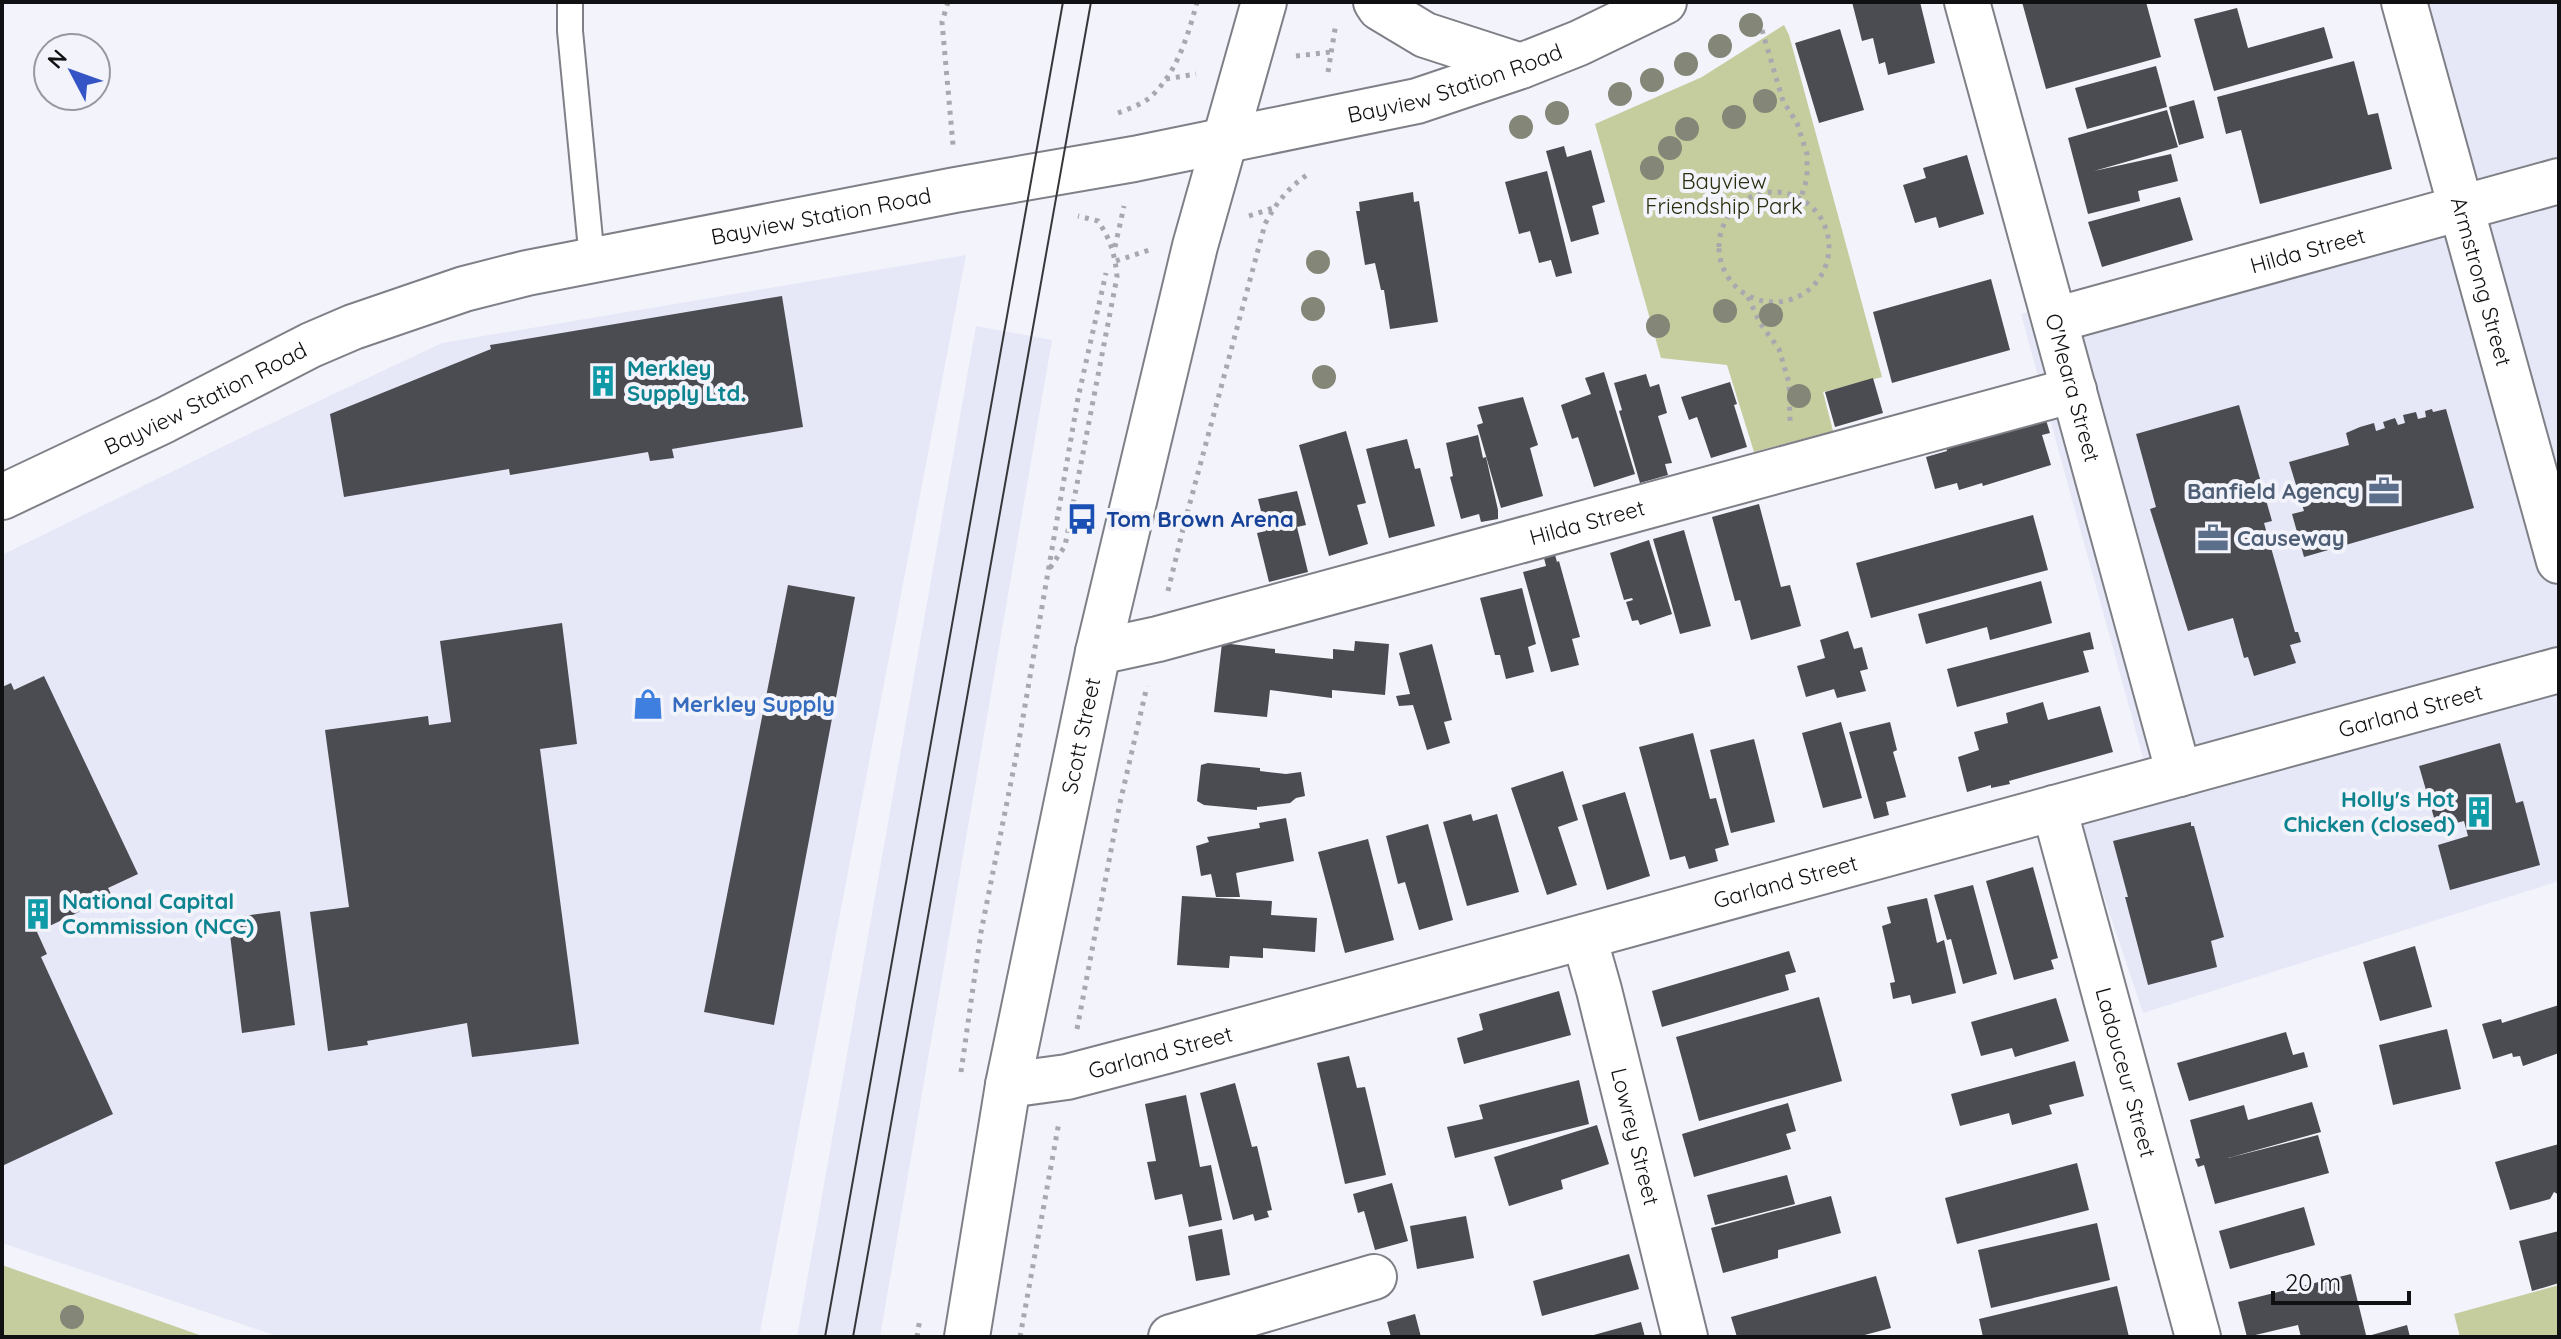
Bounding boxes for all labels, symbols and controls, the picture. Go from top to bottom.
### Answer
north arrow [32,32,112,112]
street label: Bayview Station Road [1345,37,1566,129]
text: N [41,44,73,74]
park label: Bayview Friendship Park [1645,167,1803,220]
street label: Bayview Station Road [709,181,933,251]
street label: Armstrong Street [2445,194,2518,369]
street label: Hilda Street [2247,221,2368,280]
street label: O'Meara Street [2039,310,2107,465]
street label: Bayview Station Road [99,336,312,461]
place label: Merkley Supply Ltd. [627,354,746,407]
building icon: Merkley Supply Ltd. [586,364,620,398]
office icon: Banfield Agency [2367,474,2401,508]
place label: Banfield Agency [2187,477,2360,505]
street label: Hilda Street [1526,493,1648,551]
bus stop icon: Tom Brown Arena [1065,502,1099,536]
place label: Tom Brown Arena [1106,505,1294,533]
office icon: Causeway [2196,521,2230,555]
place label: Causeway [2237,524,2345,552]
street label: Scott Street [1055,675,1106,796]
street label: Garland Street [2335,678,2486,744]
shop icon: Merkley Supply [631,687,665,721]
place label: Merkley Supply [672,690,835,718]
place label: Holly's Hot Chicken (closed) [2283,785,2455,838]
building icon: Holly's Hot Chicken (closed) [2462,795,2496,829]
street label: Garland Street [1710,849,1860,915]
place label: National Capital Commission (NCC) [62,887,254,940]
building icon: National Capital Commission (NCC) [21,897,55,931]
street label: Ladouceur Street [2089,984,2162,1161]
street label: Garland Street [1085,1020,1235,1085]
street label: Lowrey Street [1605,1065,1666,1208]
scale bar [2273,1255,2409,1305]
text: 20 m [2285,1267,2341,1297]

